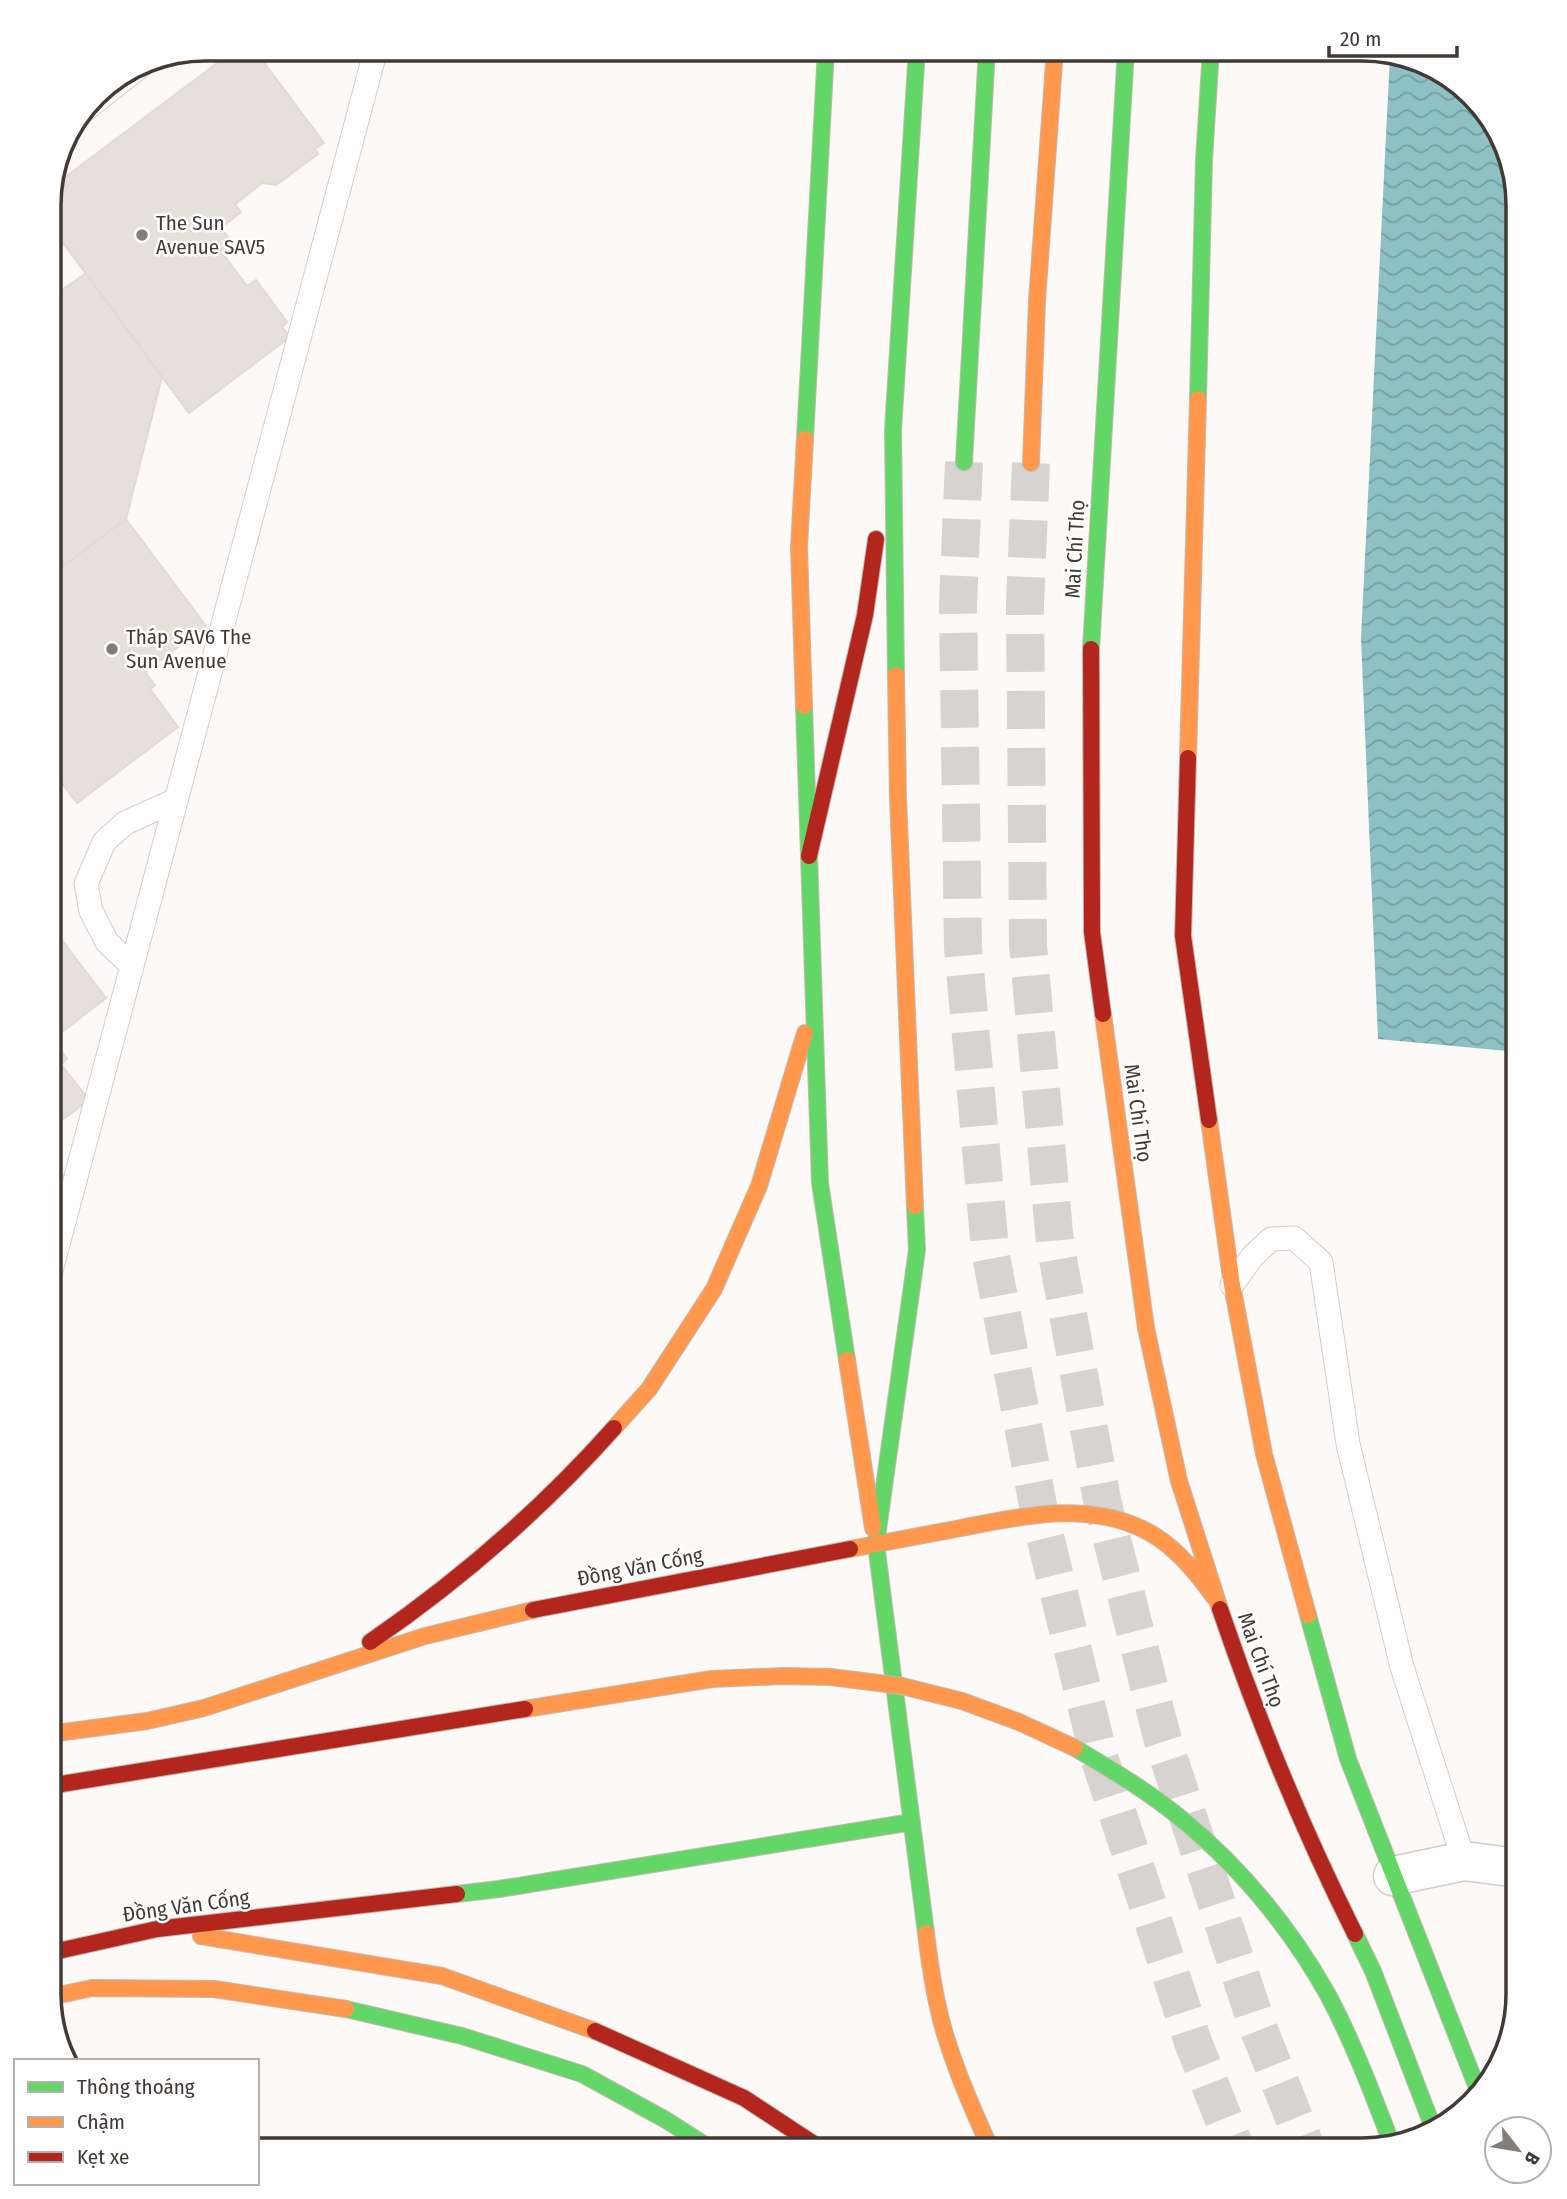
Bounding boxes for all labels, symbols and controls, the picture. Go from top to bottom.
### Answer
scale bar [1329,14,1457,58]
text: 20 m [1340,26,1381,52]
place label: The Sun Avenue SAV5 [156,210,265,260]
marker: The Sun Avenue SAV5 [134,227,150,243]
street label: Mai Chí Thọ [1059,499,1091,599]
place label: Tháp SAV6 The Sun Avenue [126,624,251,674]
marker: Tháp SAV6 The Sun Avenue [104,641,120,657]
street label: Mai Chí Thọ [1118,1062,1158,1164]
street label: Đồng Văn Cống [575,1542,705,1592]
street label: Mai Chí Thọ [1232,1609,1290,1711]
street label: Đồng Văn Cống [121,1884,251,1928]
legend [14,2059,259,2185]
text: Thông thoáng [77,2074,195,2100]
text: Chậm [77,2109,125,2135]
north arrow [1483,2115,1553,2185]
text: Kẹt xe [77,2144,129,2170]
text: B [1519,2148,1545,2169]

